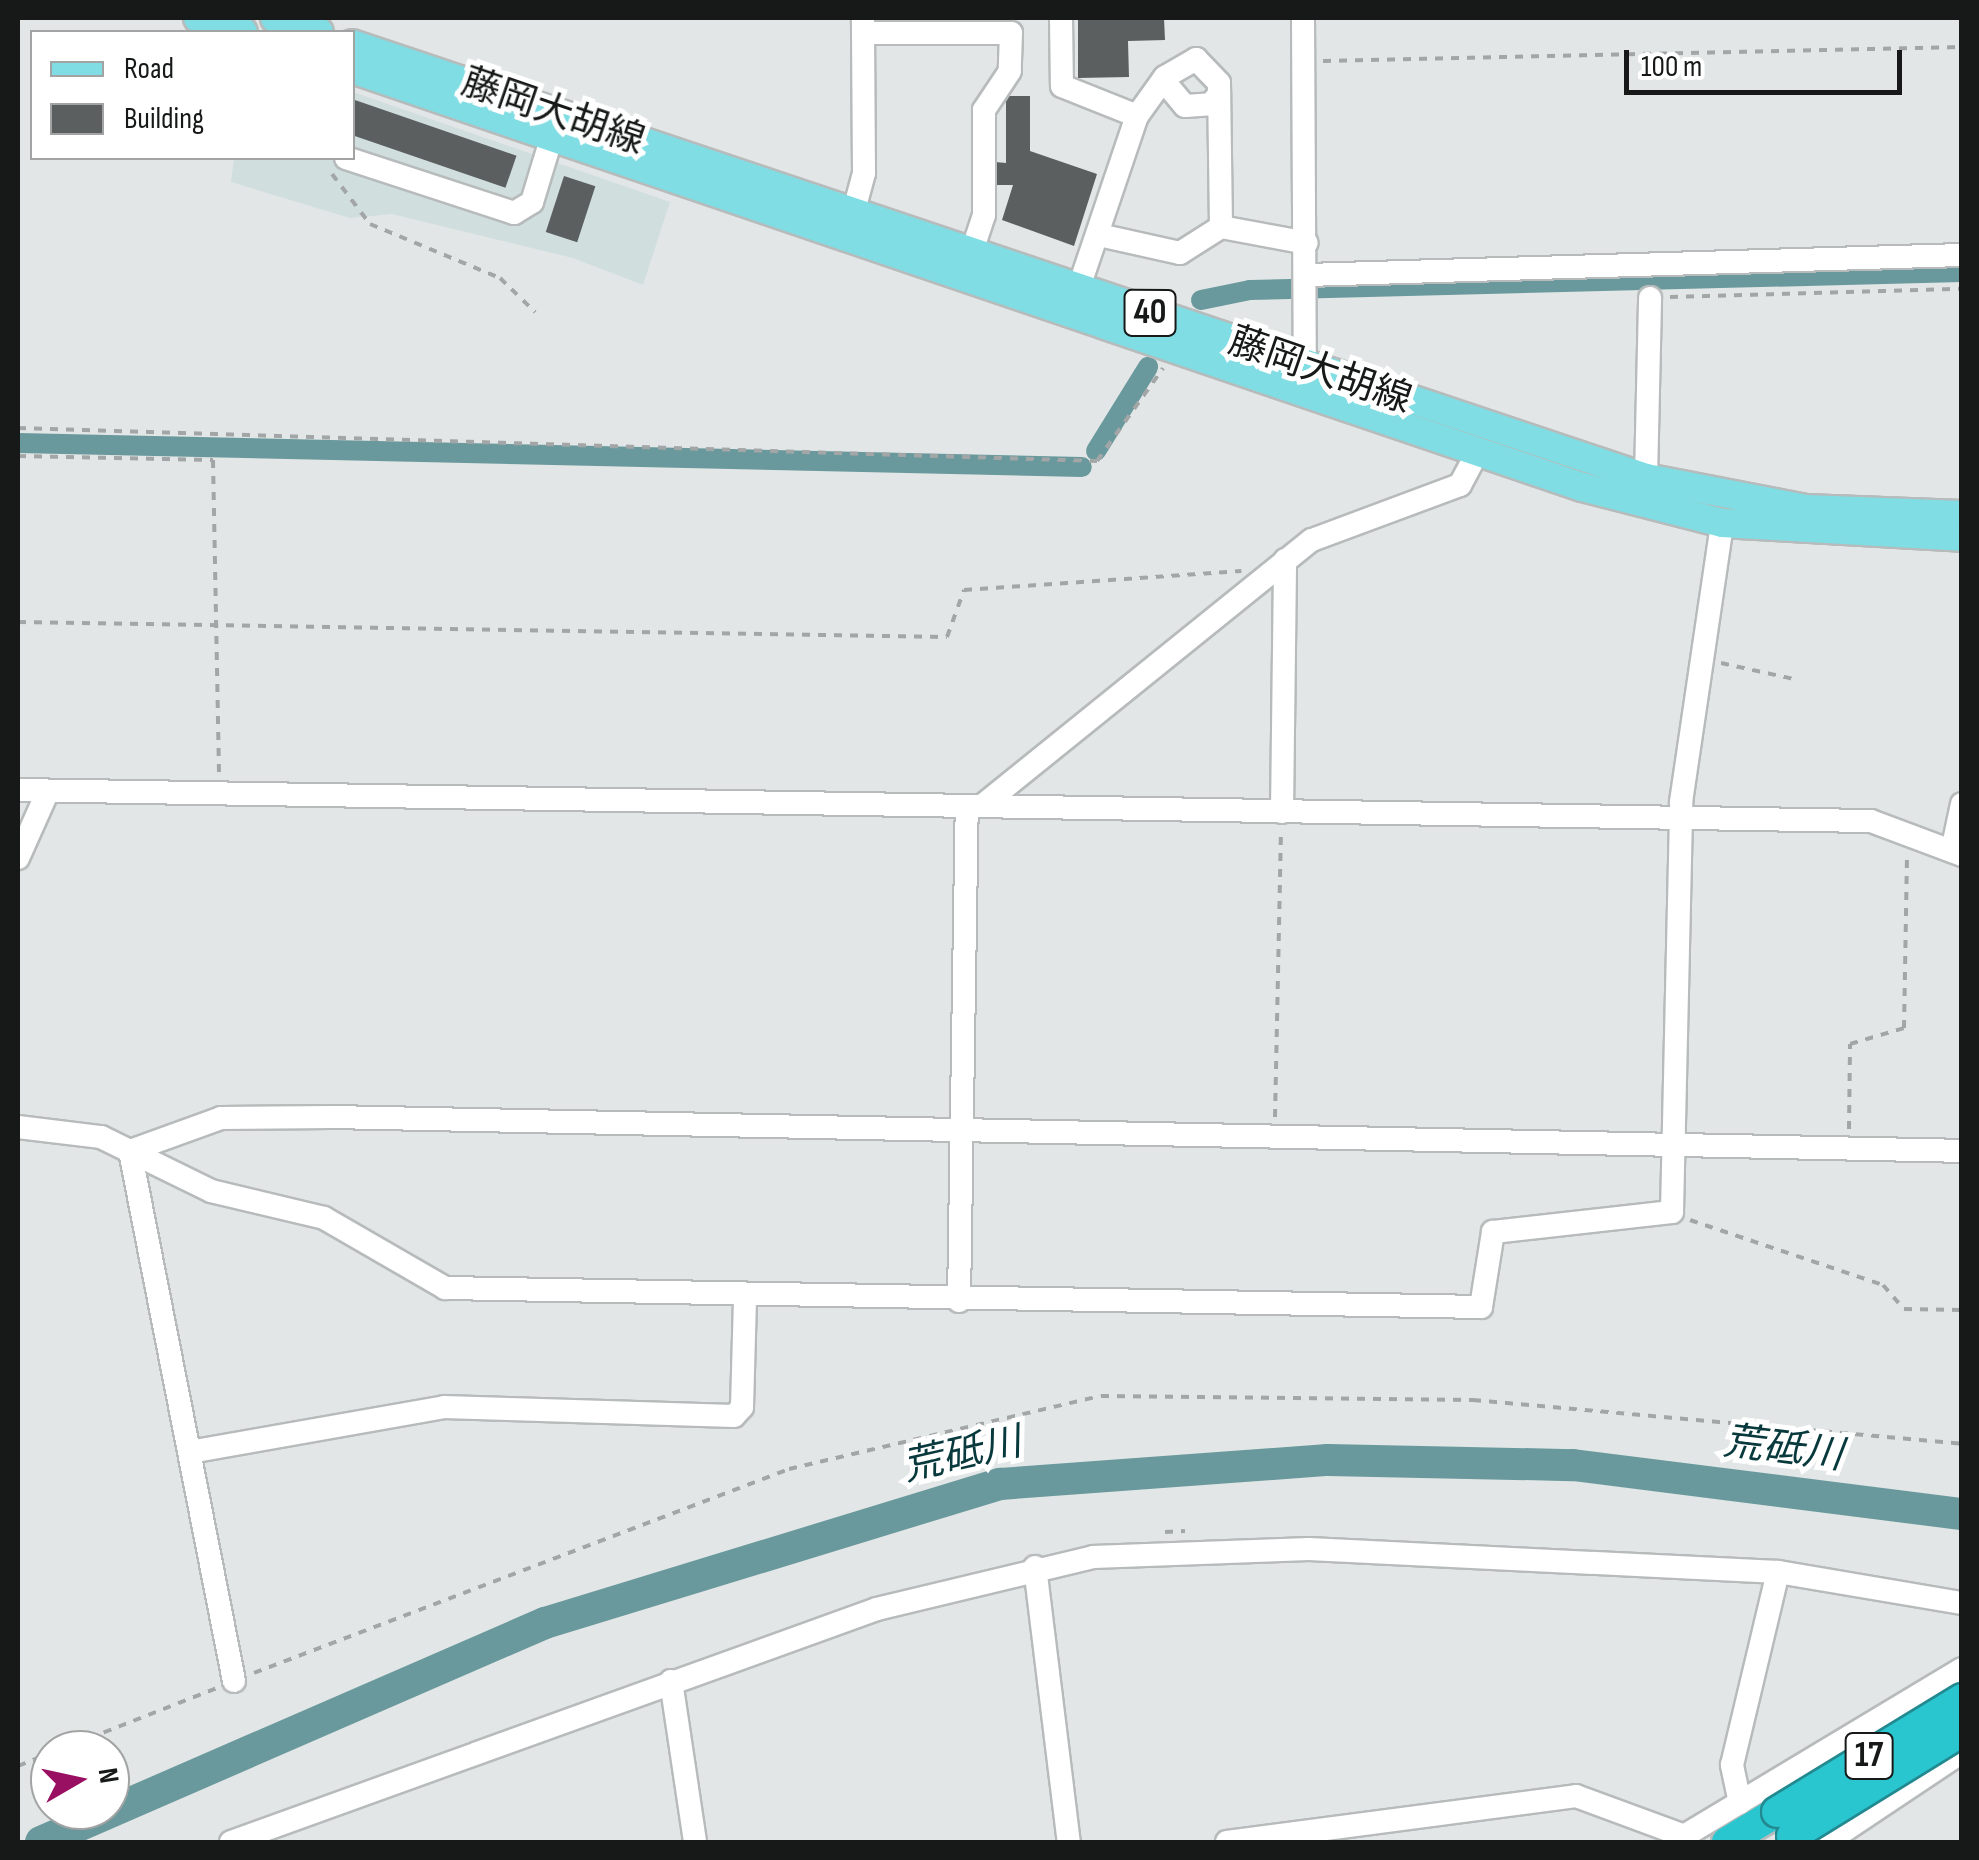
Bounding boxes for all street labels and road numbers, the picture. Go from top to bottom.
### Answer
street label: 藤岡大胡線 [456,60,650,164]
road number: 40 [1122,283,1178,343]
street label: 藤岡大胡線 [1223,319,1417,423]
road number: 17 [1844,1726,1894,1786]

